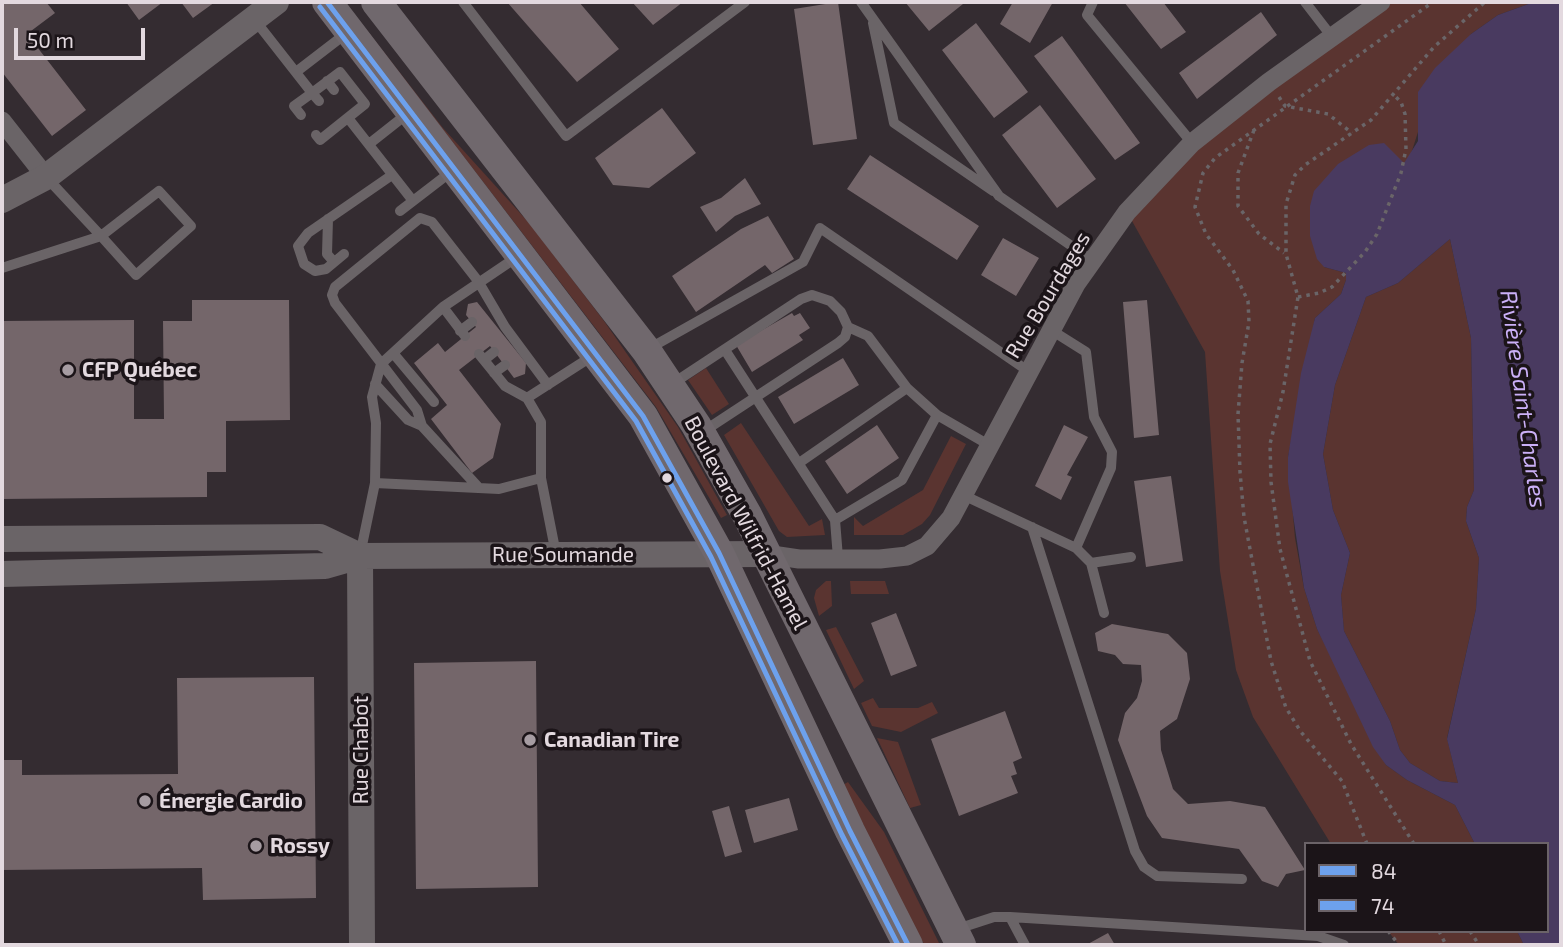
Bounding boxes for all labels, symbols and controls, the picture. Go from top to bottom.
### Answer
scale bar [18,14,149,58]
text: 50 m [27,27,74,52]
street label: Rue Bourdages [1000,227,1096,363]
water label: Rivière Saint-Charles [1494,288,1552,510]
place label: CFP Québec [82,357,197,383]
marker: CFP Québec [60,362,76,378]
street label: Boulevard Wilfrid-Hamel [679,412,813,634]
unlabelled marker [660,471,674,485]
street label: Rue Soumande [492,542,634,568]
street label: Rue Chabot [348,696,374,804]
place label: Canadian Tire [544,727,679,753]
marker: Canadian Tire [522,732,538,748]
place label: Énergie Cardio [159,788,303,814]
marker: Énergie Cardio [137,793,153,809]
place label: Rossy [270,833,330,859]
marker: Rossy [248,838,264,854]
legend [1304,842,1549,933]
text: 84 [1371,858,1397,883]
text: 74 [1371,893,1395,918]

